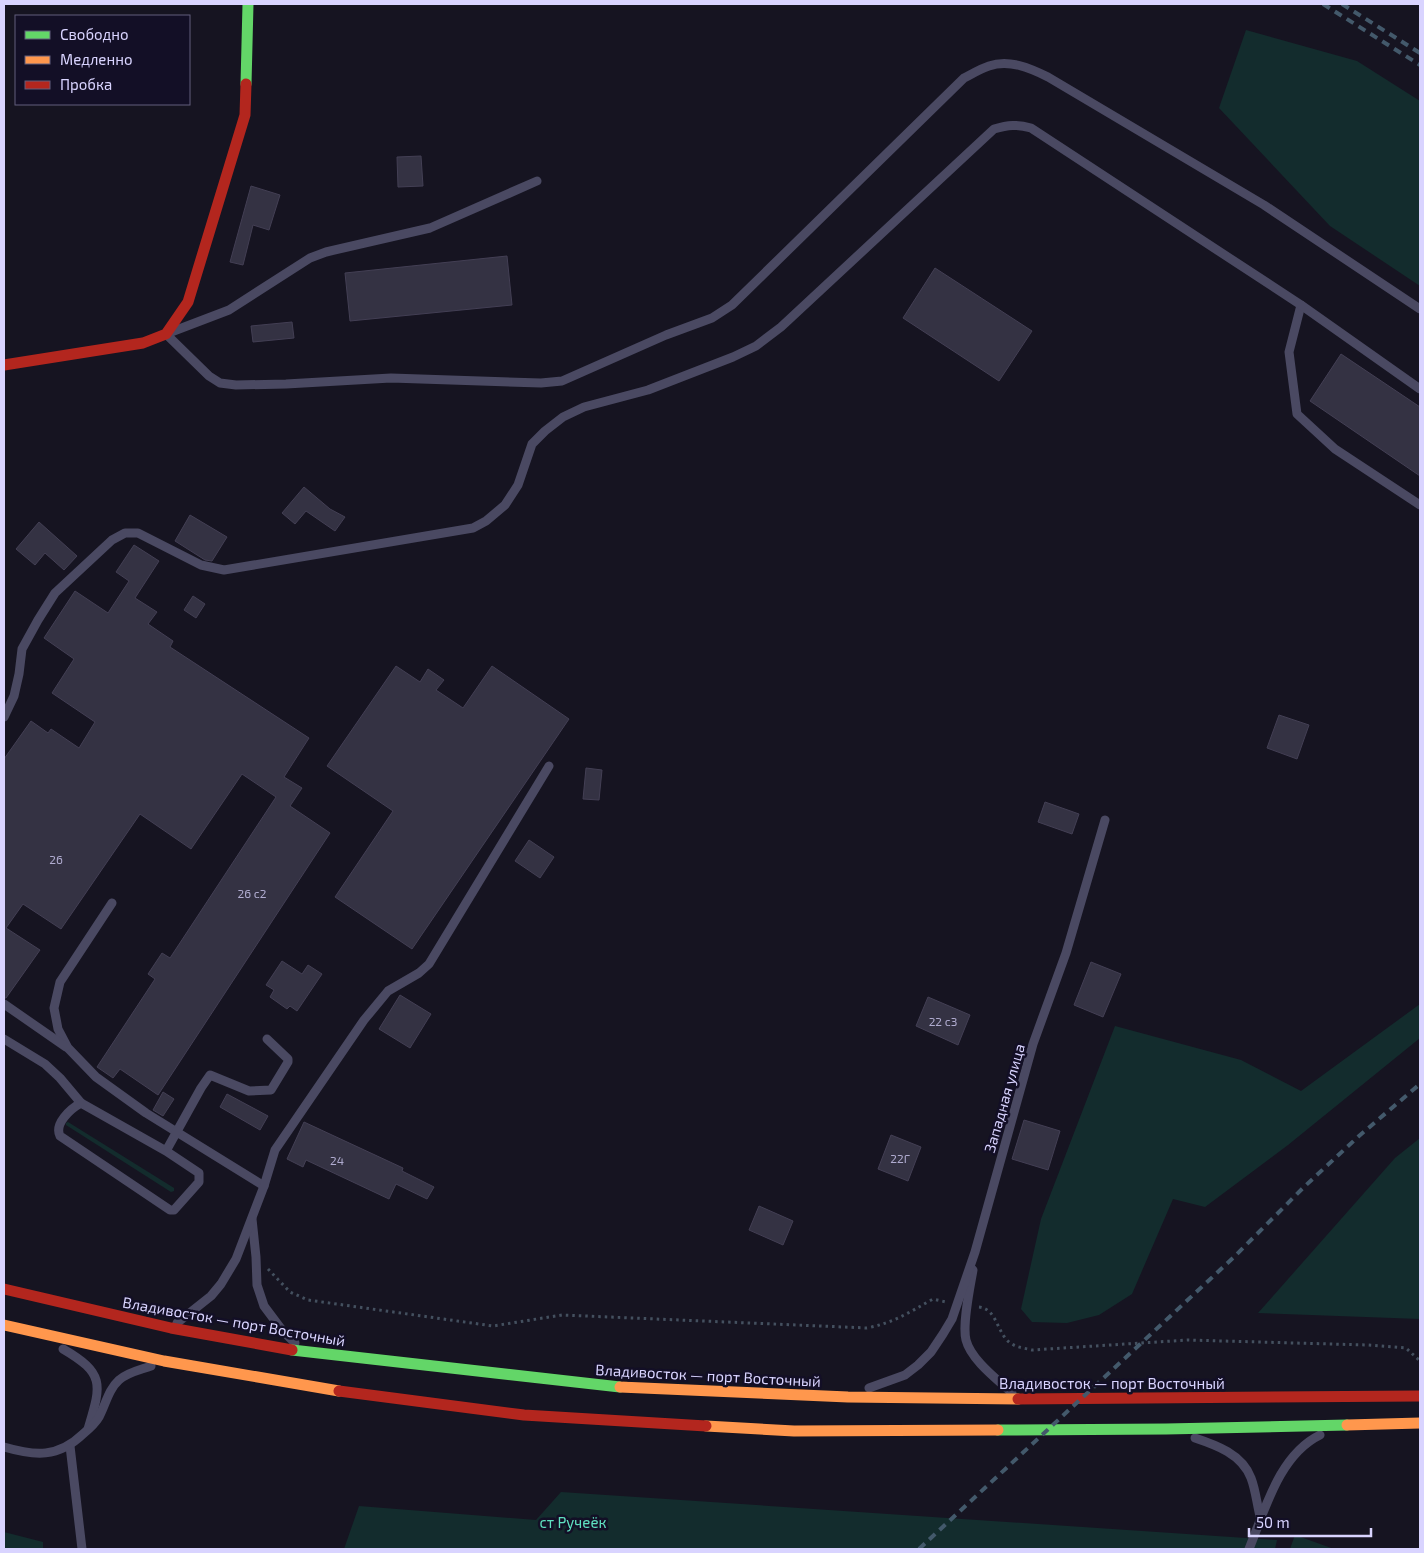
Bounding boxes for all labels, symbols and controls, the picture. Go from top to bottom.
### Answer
legend [15,15,190,105]
text: Свободно [60,25,129,43]
text: Медленно [60,50,133,68]
text: Пробка [60,75,112,93]
house number: 26 [49,852,63,866]
house number: 26 с2 [238,886,267,900]
house number: 22 с3 [929,1014,957,1028]
street label: Западная улица [980,1041,1029,1155]
house number: 22Г [890,1151,910,1165]
house number: 24 [330,1153,344,1167]
street label: Владивосток — порт Восточный [121,1293,347,1349]
street label: Владивосток — порт Восточный [595,1360,821,1390]
street label: Владивосток — порт Восточный [999,1374,1225,1392]
scale bar [1249,1506,1372,1538]
park label: ст Ручеёк [539,1513,607,1532]
text: 50 m [1256,1513,1290,1531]

